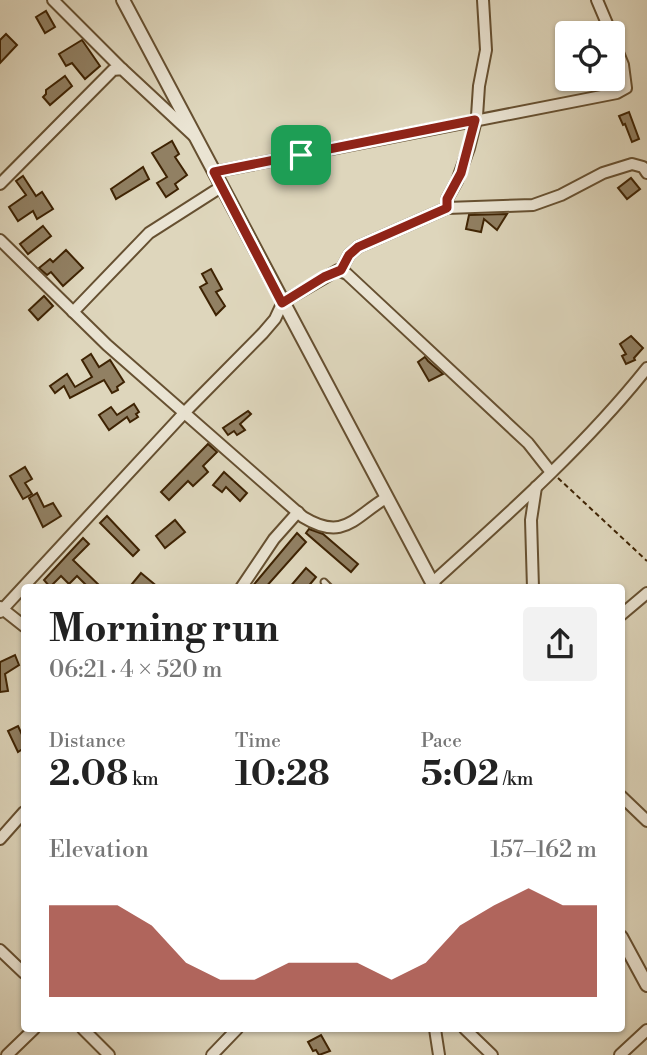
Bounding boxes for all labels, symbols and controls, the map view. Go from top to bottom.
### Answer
map controls [555,21,625,91]
button: locate [555,21,625,91]
pin [271,125,331,185]
icon: arrive [282,136,320,174]
text: Morning run [49,606,279,653]
button: share [523,607,597,681]
text: 06:21 · 4 × 520 m [49,656,222,684]
text: Distance [49,729,126,753]
text: Time [235,729,281,753]
text: Pace [421,729,462,753]
text: 2.08 [49,753,128,796]
text: 10:28 [235,753,330,796]
text: 5:02 [421,753,499,796]
text: km [128,767,159,791]
text: /km [499,767,533,791]
text: Elevation [49,836,149,864]
text: 157–162 m [490,836,597,864]

